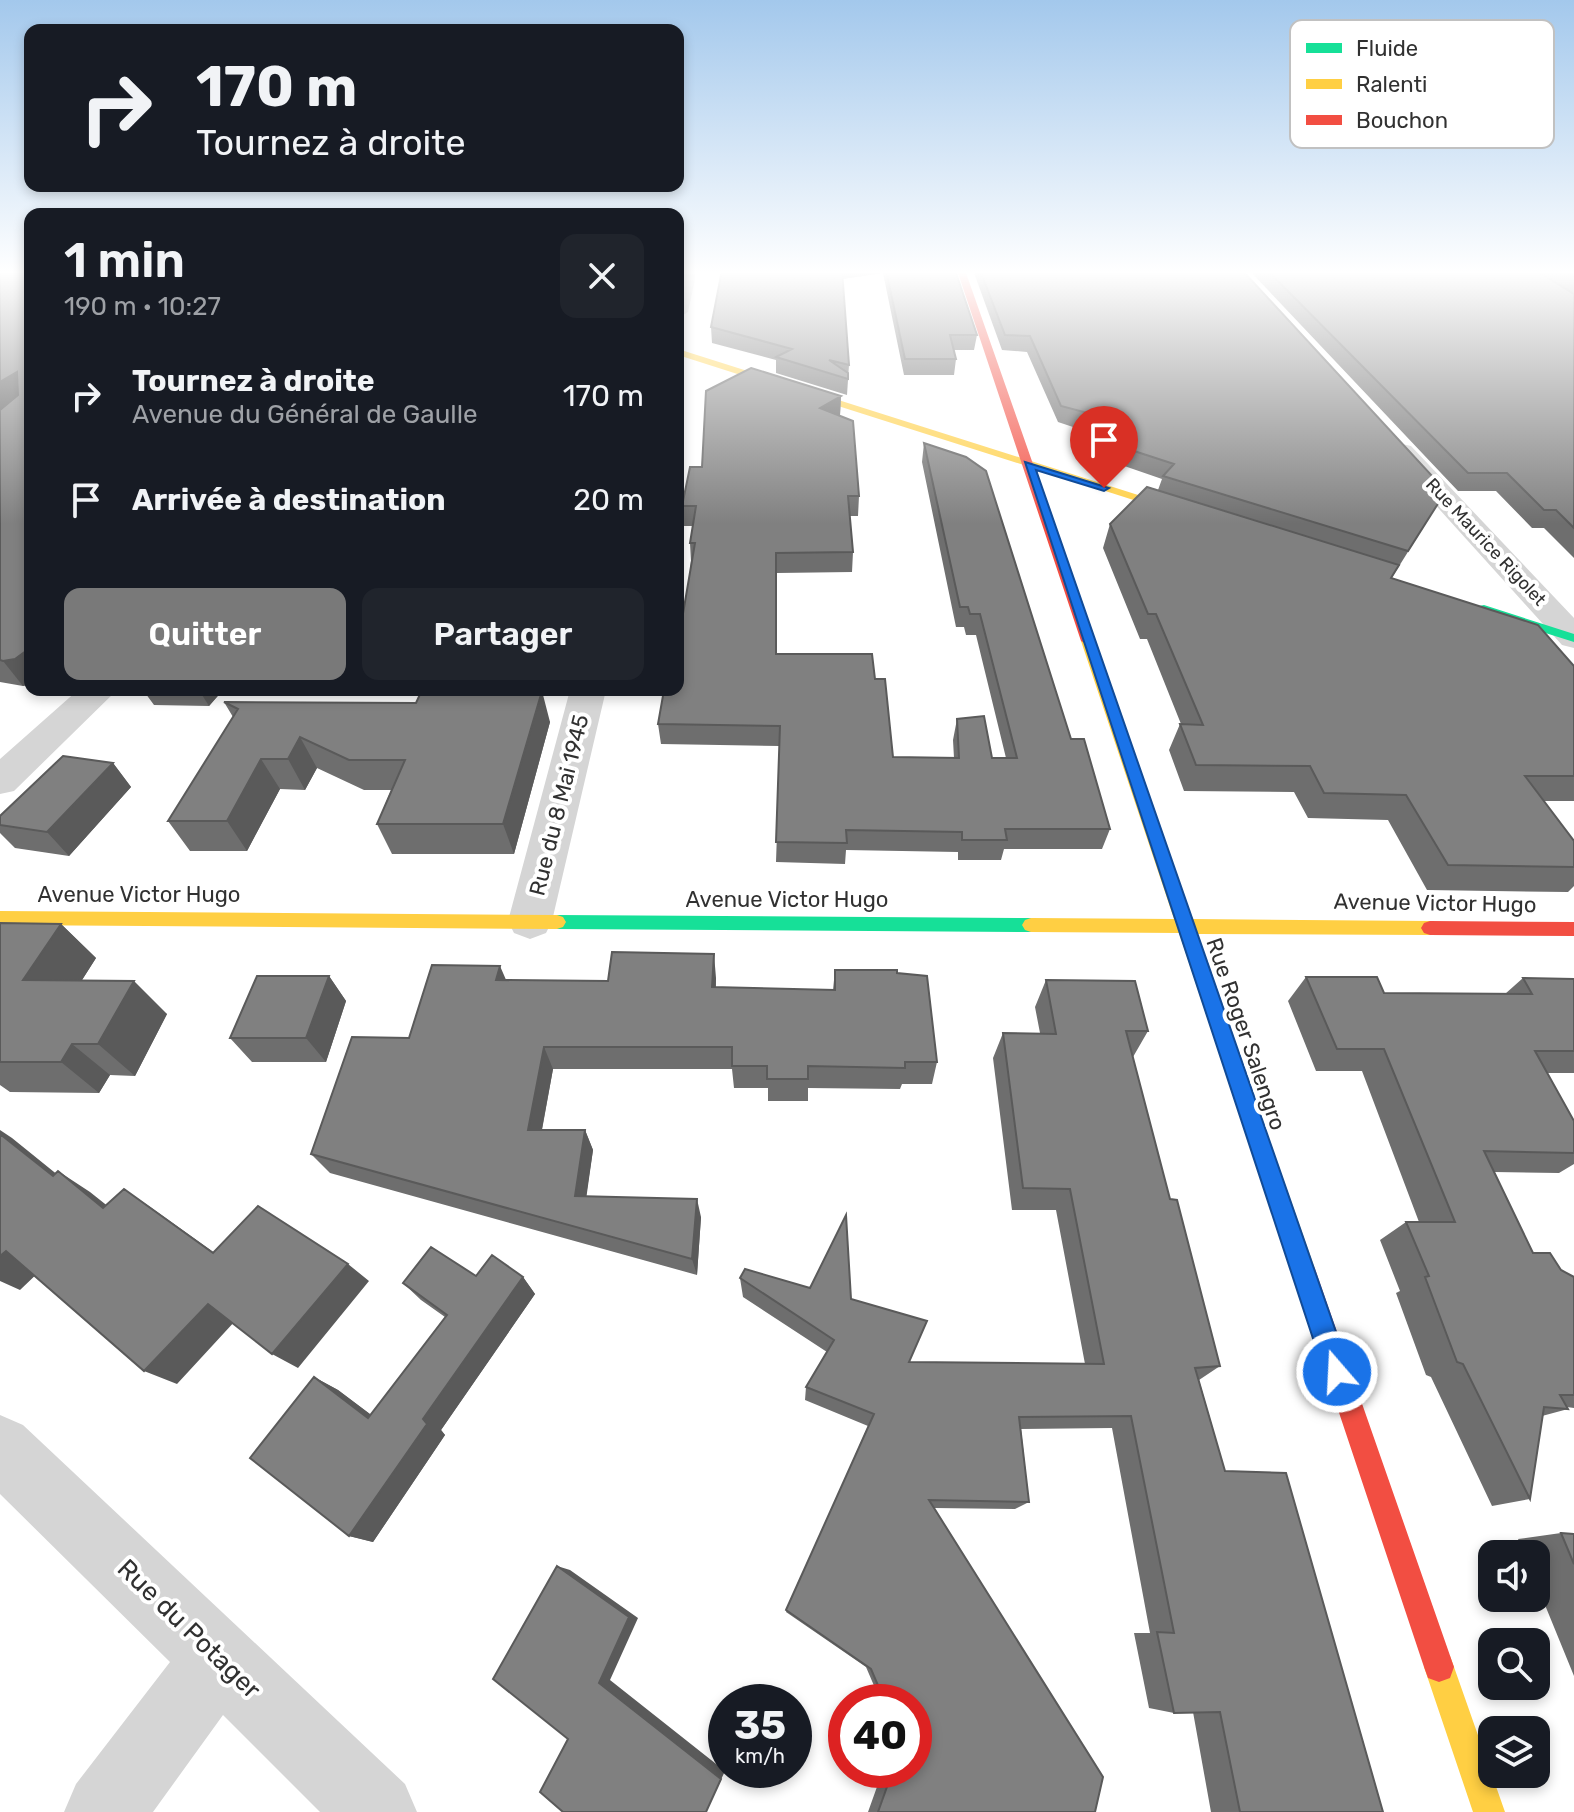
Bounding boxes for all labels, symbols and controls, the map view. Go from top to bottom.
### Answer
legend [1290,20,1554,148]
text: Fluide [1356,35,1418,62]
text: 170 m [196,54,357,120]
icon: right [64,56,168,160]
text: Ralenti [1356,71,1427,98]
text: Bouchon [1356,107,1448,134]
text: Tournez à droite [196,121,466,164]
text: 1 min [64,232,185,289]
button: close [560,234,644,318]
text: 190 m · 10:27 [64,291,221,322]
text: Tournez à droite [132,363,375,399]
icon: right [64,374,108,418]
text: 170 m [563,378,644,414]
text: Avenue du Général de Gaulle [132,399,478,430]
pin [1070,406,1138,488]
icon: arrive [1082,418,1126,462]
street label: Rue Maurice Rigolet [1421,474,1551,610]
icon: arrive [64,478,108,522]
text: Arrivée à destination [132,482,446,518]
text: 20 m [573,482,644,518]
button: Quitter [64,588,346,680]
button: Partager [362,588,644,680]
street label: Rue du 8 Mai 1945 [523,712,595,898]
street label: Avenue Victor Hugo [38,881,240,908]
street label: Avenue Victor Hugo [686,886,888,913]
street label: Avenue Victor Hugo [1333,888,1537,918]
street label: Rue Roger Salengro [1200,934,1292,1134]
position arrow [1295,1330,1379,1414]
map controls [1478,1540,1550,1788]
button: sound [1478,1540,1550,1612]
street label: Rue du Potager [111,1553,267,1705]
button: search [1478,1628,1550,1700]
speed limit sign: 40 [828,1684,932,1788]
text: 35 [734,1702,786,1749]
button: layers [1478,1716,1550,1788]
text: km/h [735,1744,785,1768]

